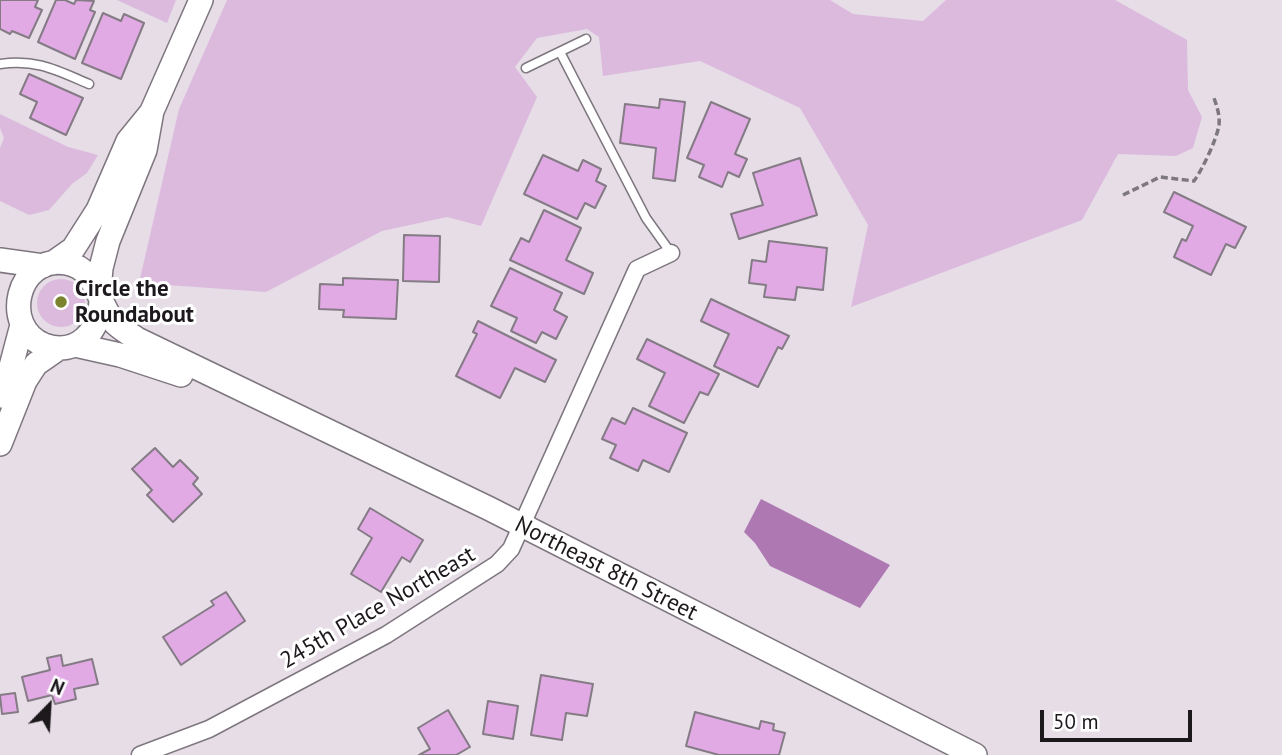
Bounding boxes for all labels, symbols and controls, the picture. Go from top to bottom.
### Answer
place label: Circle the Roundabout [75,275,194,329]
marker: Circle the Roundabout [53,294,69,310]
street label: Northeast 8th Street [510,511,702,627]
street label: 245th Place Northeast [276,541,480,675]
north arrow [14,671,84,741]
text: N [47,673,68,700]
scale bar [1044,696,1196,740]
text: 50 m [1053,708,1099,735]

